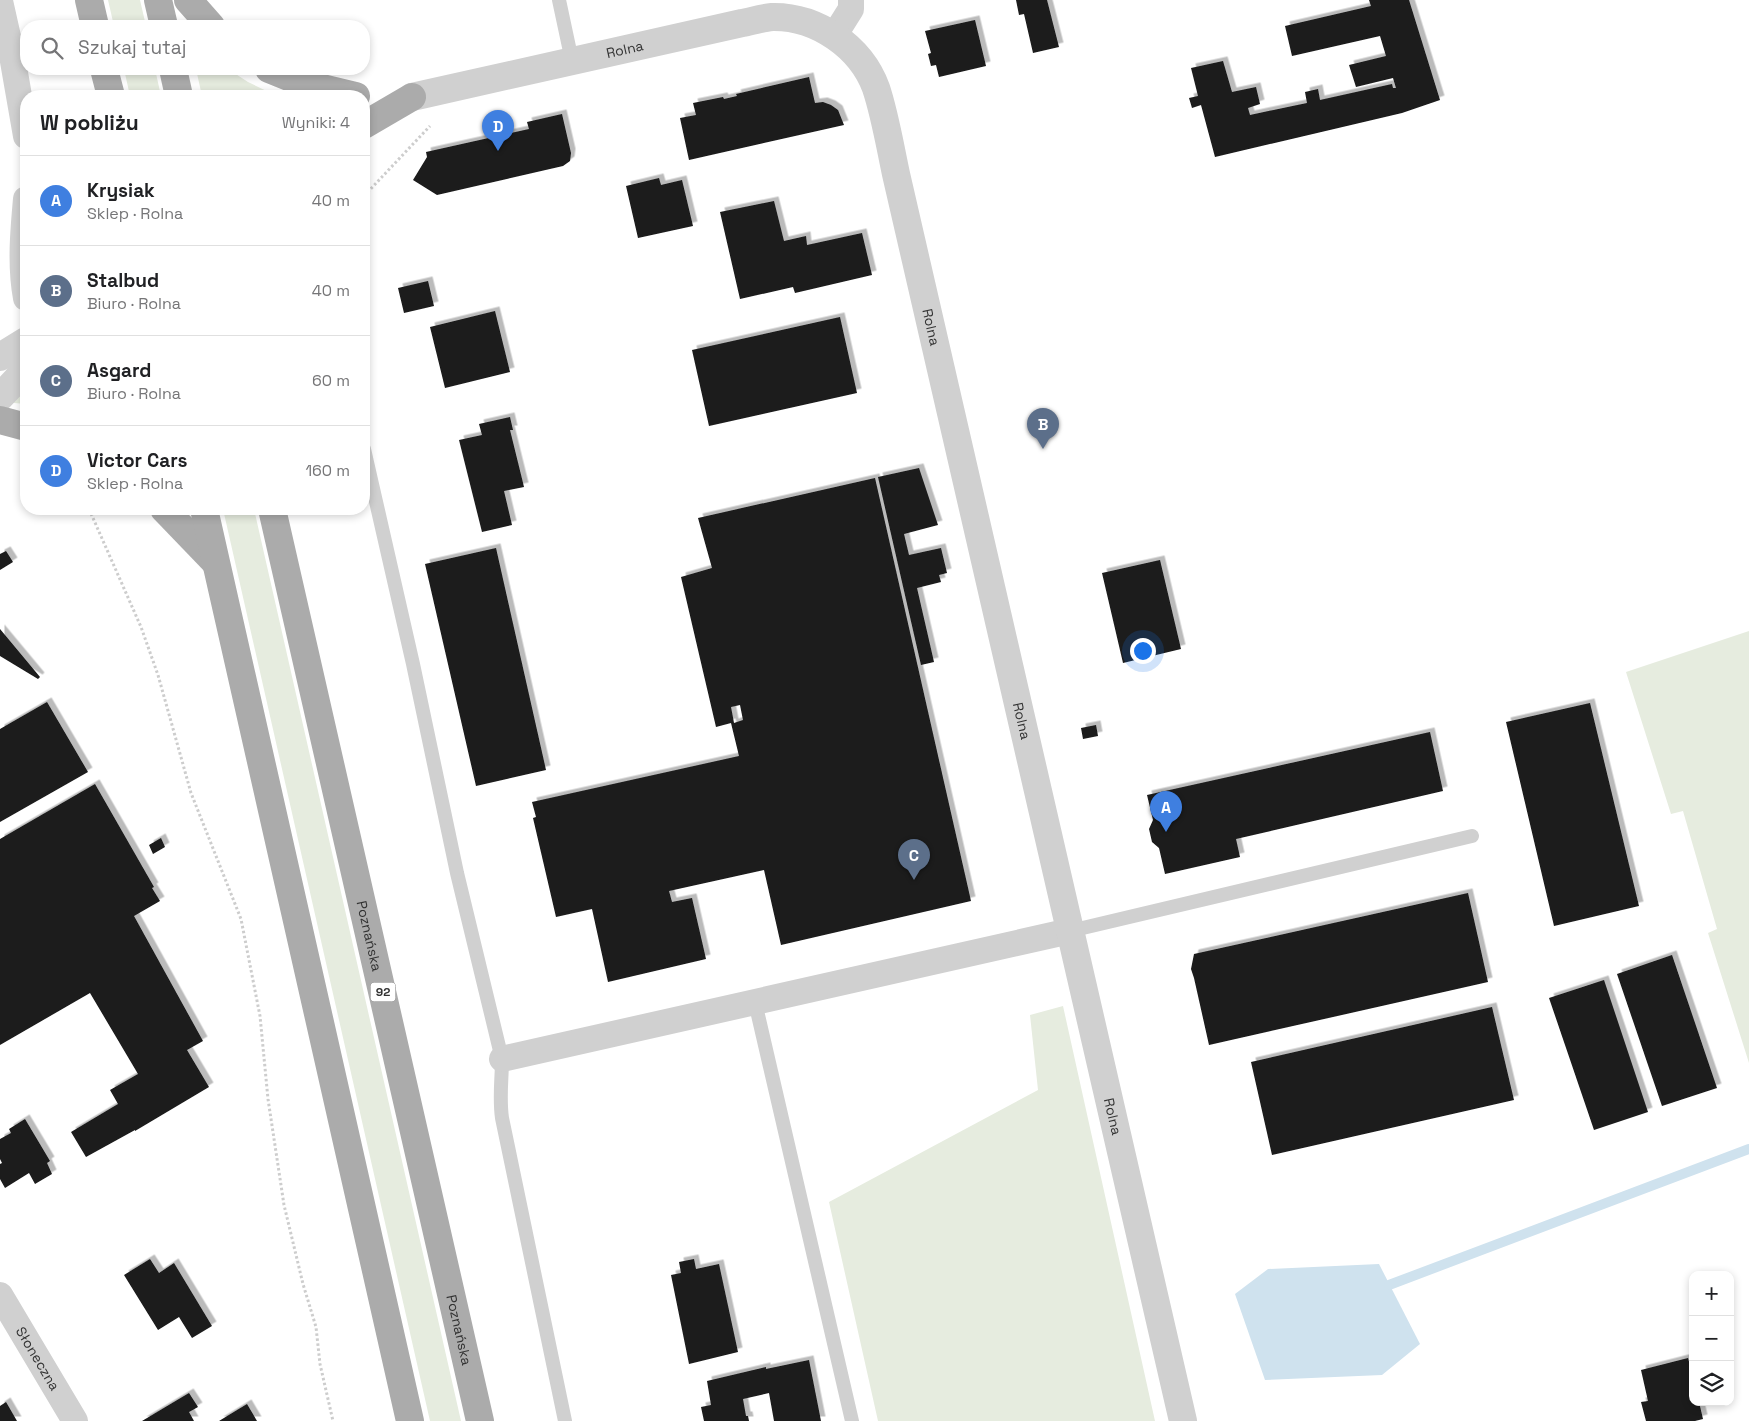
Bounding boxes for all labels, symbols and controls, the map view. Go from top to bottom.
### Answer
search box [20,20,370,75]
icon: search [38,34,66,62]
text: Szukaj tutaj [78,35,186,60]
street label: Rolna [604,36,645,62]
text: W pobliżu [40,109,139,136]
pin: D [482,110,514,151]
text: Wyniki: 4 [282,112,350,133]
text: Krysiak [87,178,155,203]
text: A [51,190,61,211]
text: 40 m [312,190,350,211]
text: Sklep · Rolna [87,203,183,224]
text: Stalbud [87,268,159,293]
text: B [51,280,61,301]
text: 40 m [312,280,350,301]
text: Biuro · Rolna [87,293,181,314]
street label: Rolna [918,307,944,347]
text: Asgard [87,358,151,383]
text: C [51,370,61,391]
text: 60 m [312,370,350,391]
text: Biuro · Rolna [87,383,181,404]
pin: B [1027,408,1059,449]
text: Victor Cars [87,448,187,473]
text: D [51,460,61,481]
text: 160 m [305,460,350,481]
text: Sklep · Rolna [87,473,183,494]
your location [1130,638,1156,664]
street label: Rolna [1009,701,1035,741]
pin: A [1150,791,1182,832]
pin: C [898,839,930,880]
street label: Poznańska [353,899,386,973]
road number: 92 [370,982,396,1002]
street label: Rolna [1100,1096,1126,1137]
map controls [1689,1271,1734,1406]
button: + [1689,1271,1734,1316]
street label: Poznańska [442,1293,476,1367]
button: − [1689,1316,1734,1361]
street label: Słoneczna [12,1323,64,1394]
button: layers [1689,1361,1734,1406]

